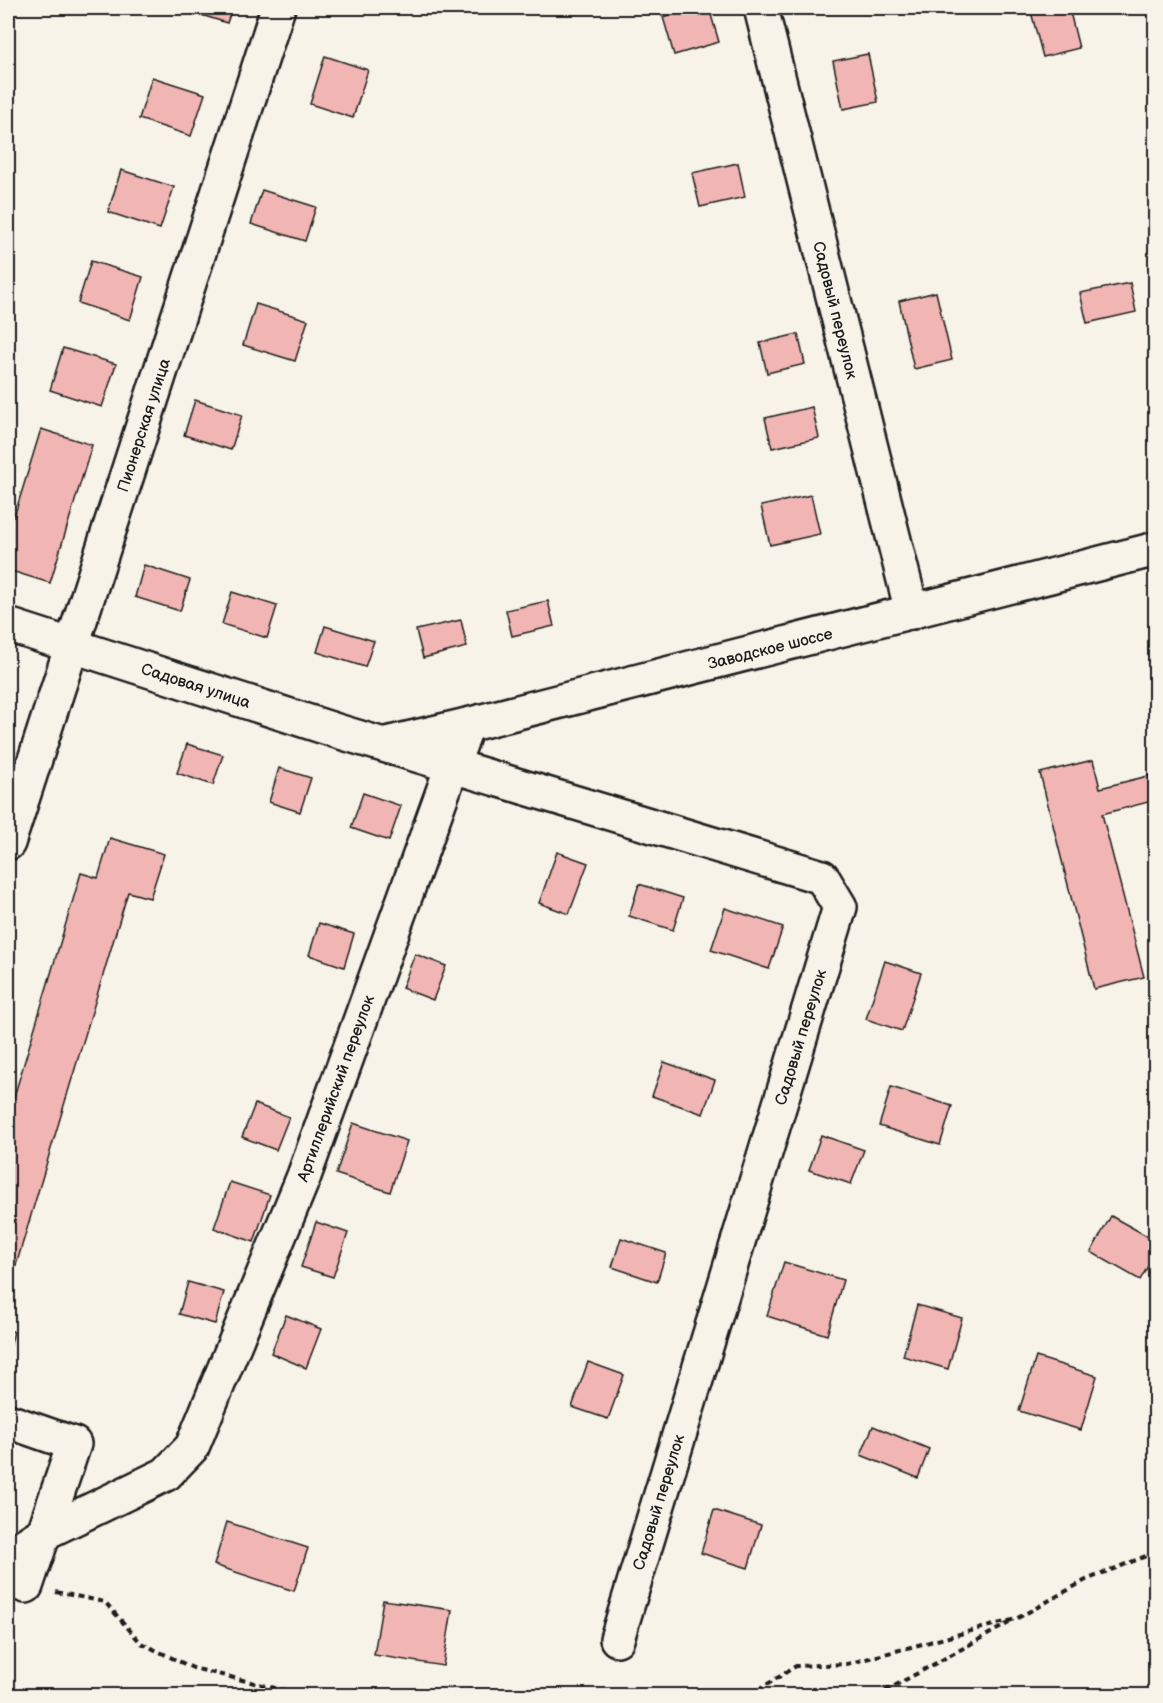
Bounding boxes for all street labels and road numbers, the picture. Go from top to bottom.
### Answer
street label: Садовый переулок [808,240,861,382]
street label: Пионерская улица [114,356,175,495]
street label: Заводское шоссе [706,625,835,674]
street label: Садовая улица [139,660,253,713]
street label: Садовый переулок [772,967,831,1108]
street label: Артиллерийский переулок [293,992,379,1185]
street label: Садовый переулок [630,1432,689,1573]

